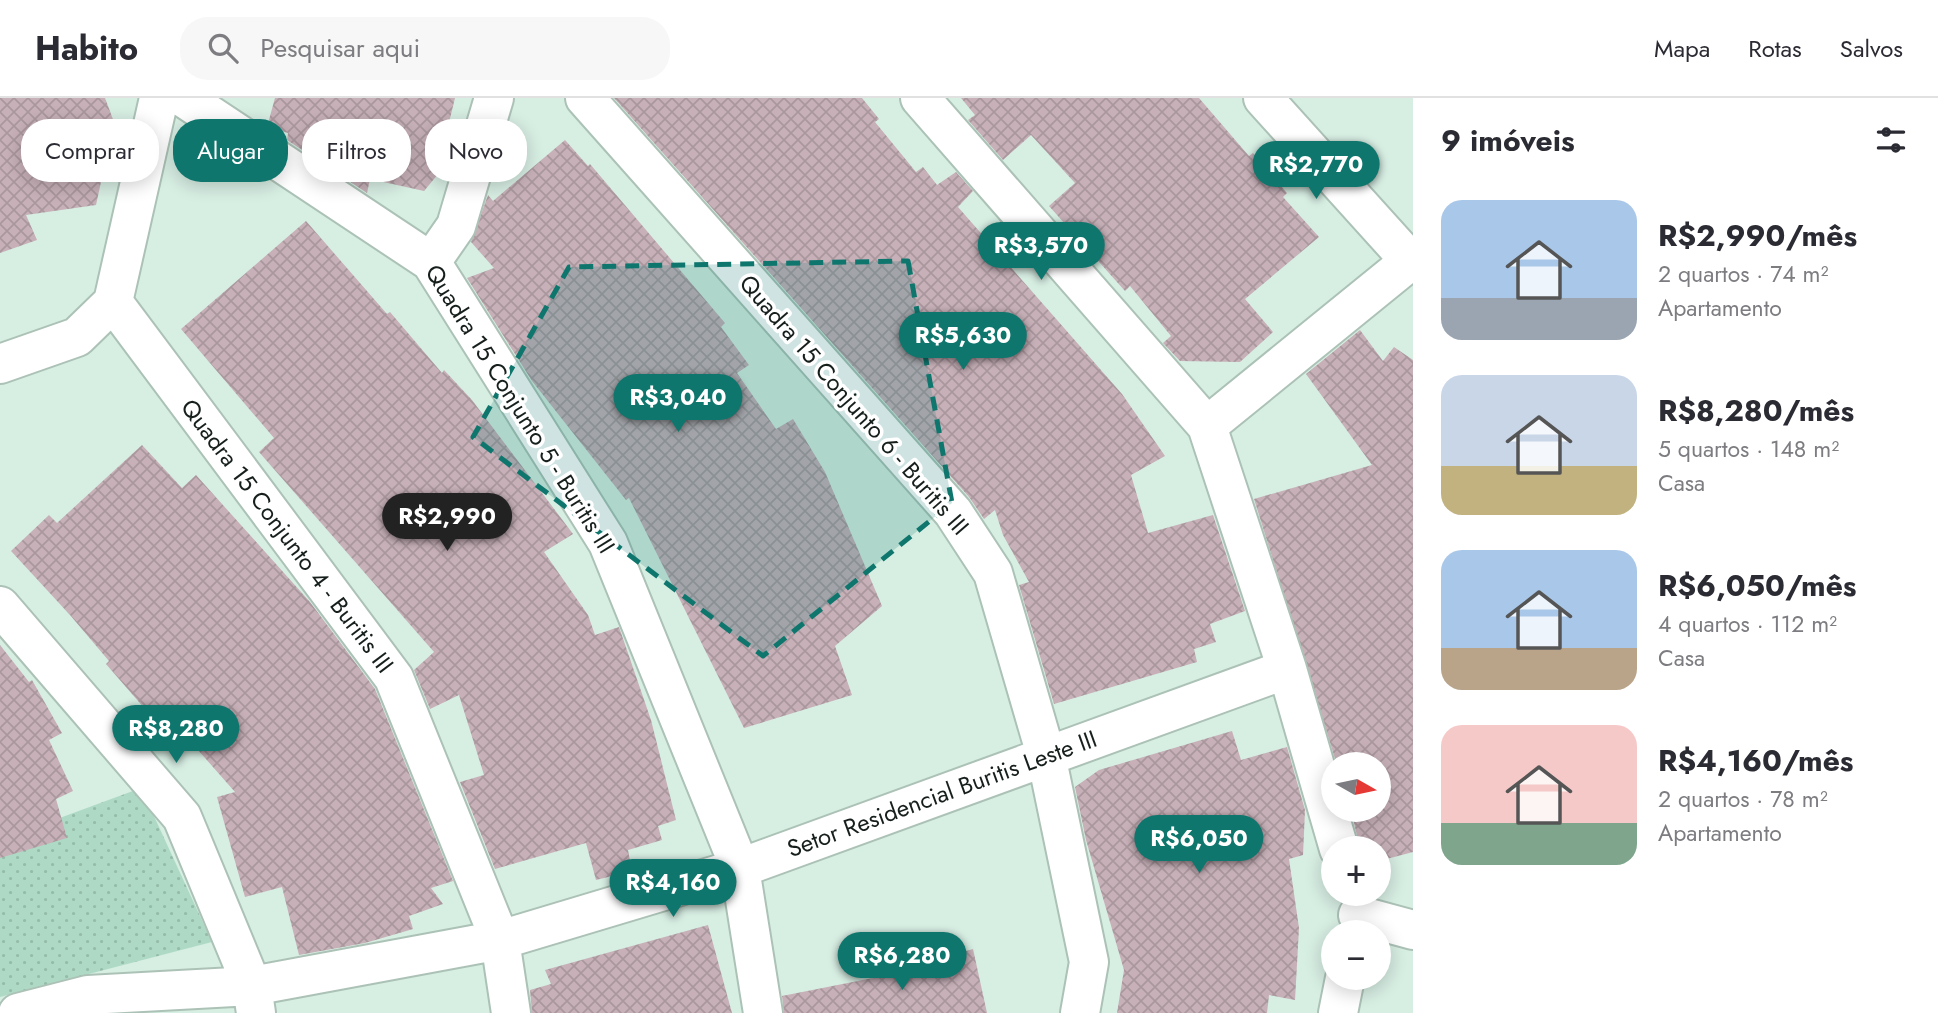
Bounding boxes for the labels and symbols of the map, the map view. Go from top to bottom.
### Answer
pin: R$2,770 [1251,141,1381,201]
pin: R$3,570 [976,222,1106,282]
street label: Quadra 15 Conjunto 5 - Buritis III [417,258,624,560]
street label: Quadra 15 Conjunto 6 - Buritis III [731,267,977,543]
pin: R$5,630 [898,313,1028,372]
pin: R$3,040 [613,374,743,434]
street label: Quadra 15 Conjunto 4 - Buritis III [173,391,402,680]
pin: R$2,990 [382,494,512,553]
pin: R$8,280 [111,706,241,765]
street label: Setor Residencial Buritis Leste III [782,721,1102,866]
north arrow [1321,752,1391,822]
pin: R$6,050 [1134,816,1264,875]
pin: R$4,160 [608,860,738,919]
pin: R$6,280 [837,932,967,992]

